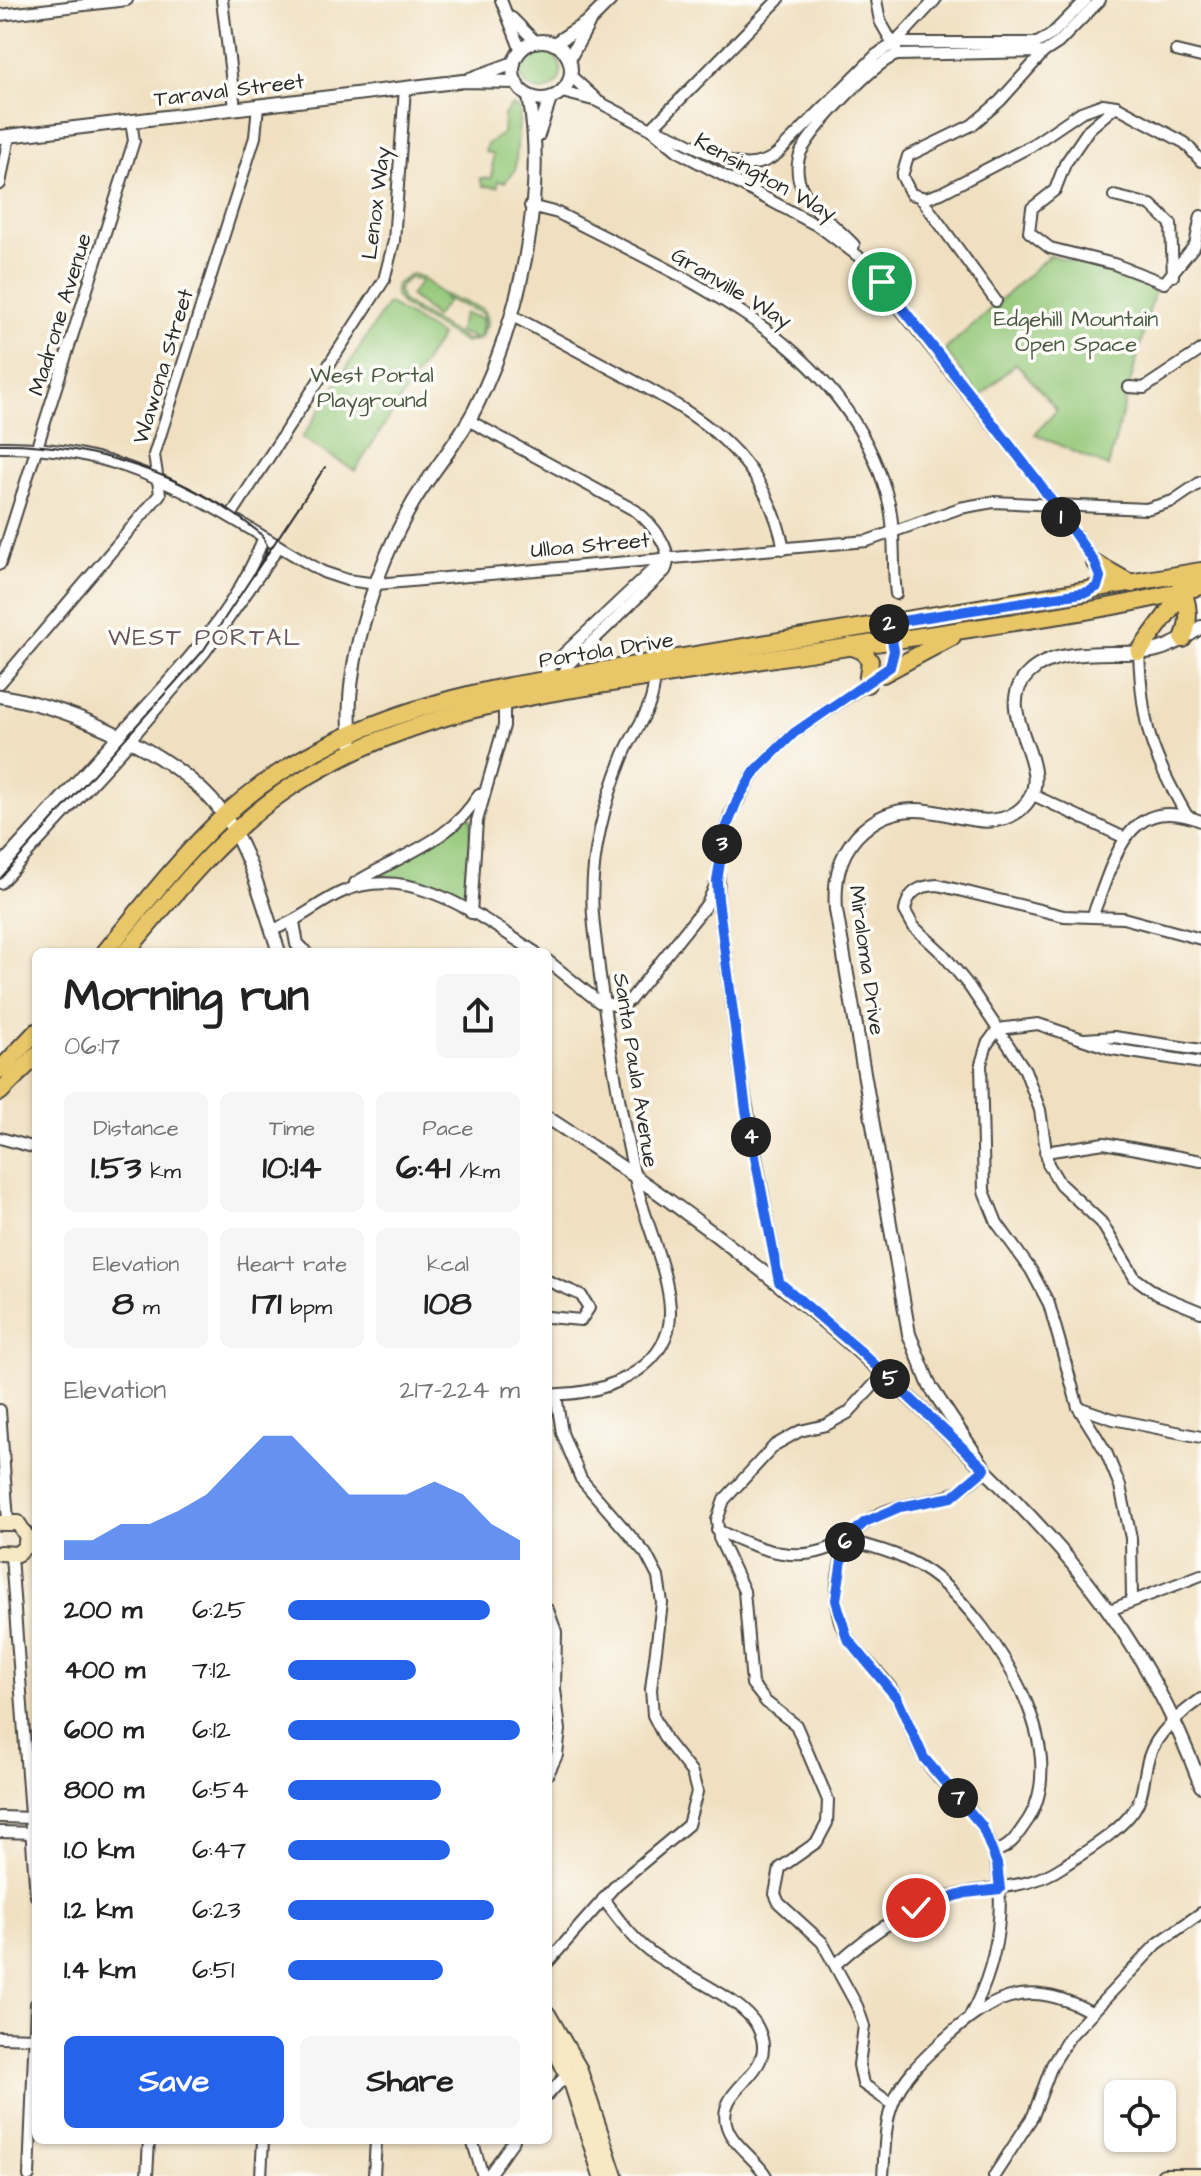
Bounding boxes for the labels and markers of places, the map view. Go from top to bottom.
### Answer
pin [848,248,916,316]
pin: 1 [1041,497,1081,537]
pin: 2 [869,604,909,644]
pin: 3 [702,824,742,864]
pin: 4 [731,1117,771,1157]
pin: 5 [870,1359,910,1399]
pin: 6 [825,1522,865,1562]
pin: 7 [938,1778,978,1818]
pin [882,1874,950,1942]

